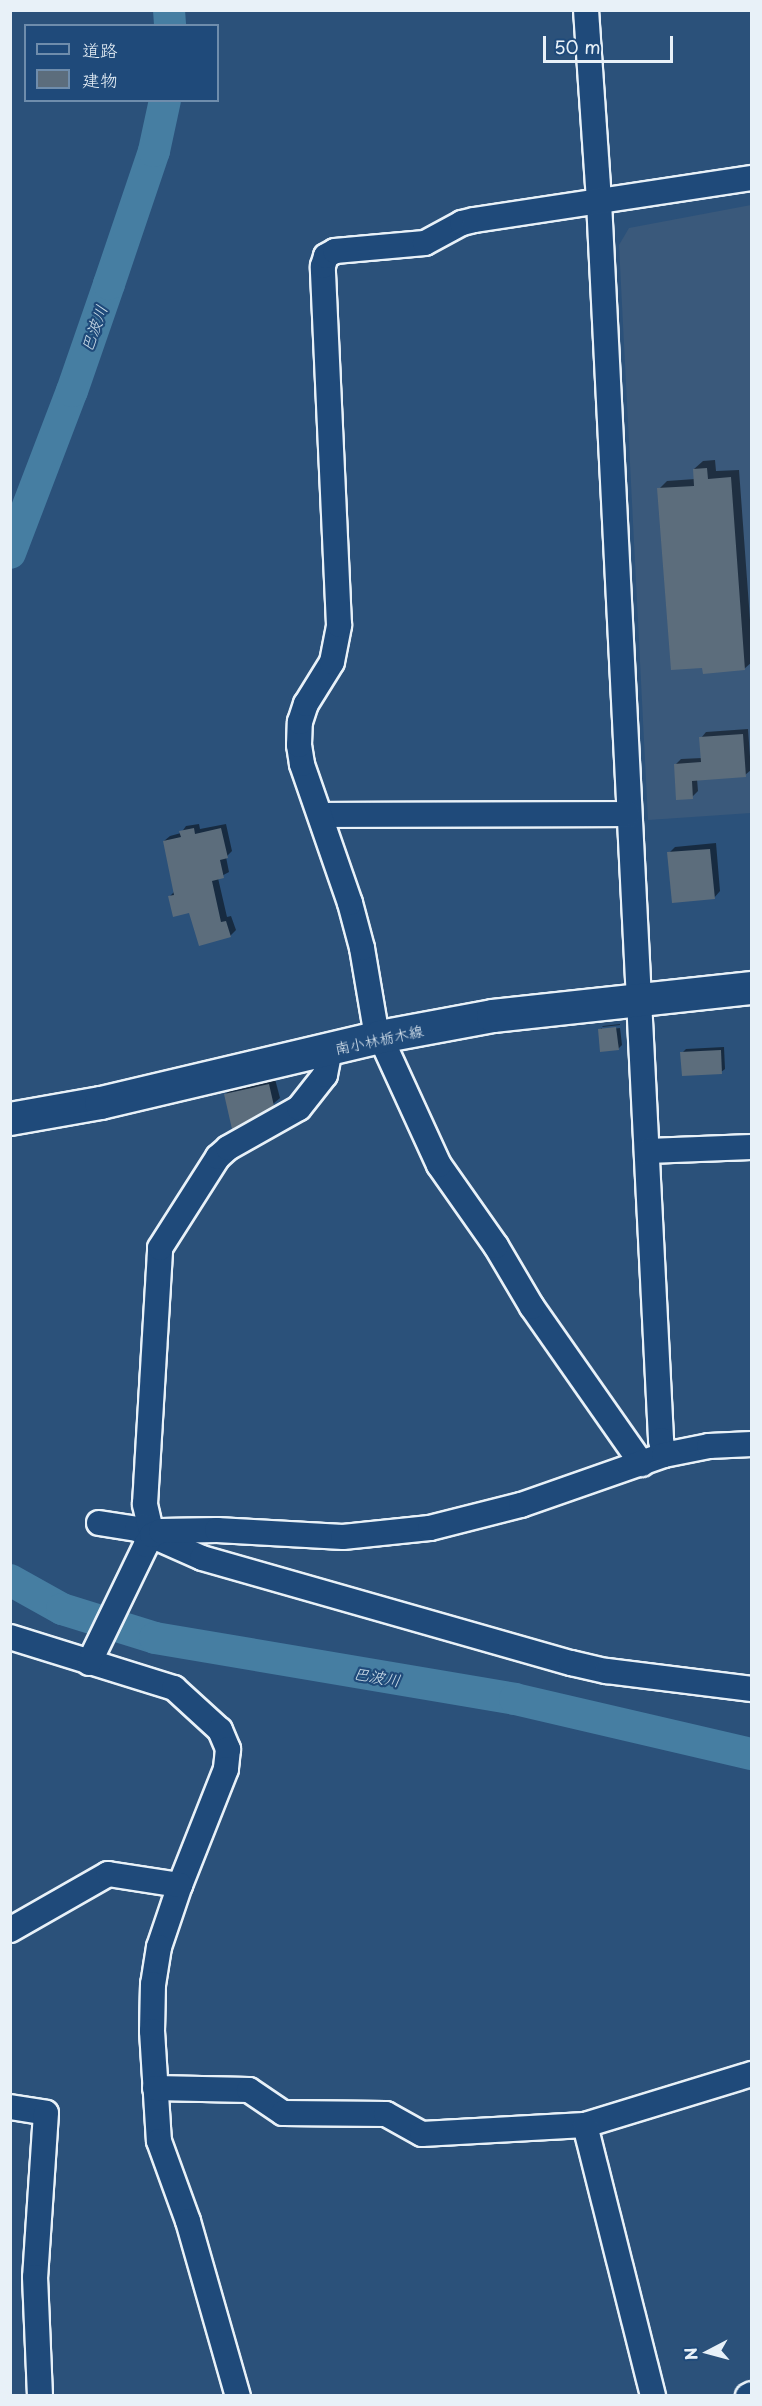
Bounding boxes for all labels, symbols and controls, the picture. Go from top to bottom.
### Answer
legend [24,24,219,102]
scale bar [546,24,676,62]
text: 50 m [554,33,601,60]
text: 道路 [82,36,118,63]
text: 建物 [82,66,118,93]
water label: 巴波川 [76,302,110,354]
street label: 南小林栃木線 [333,1021,425,1057]
water label: 巴波川 [352,1662,402,1690]
north arrow [678,2322,738,2382]
text: N [678,2346,703,2361]

